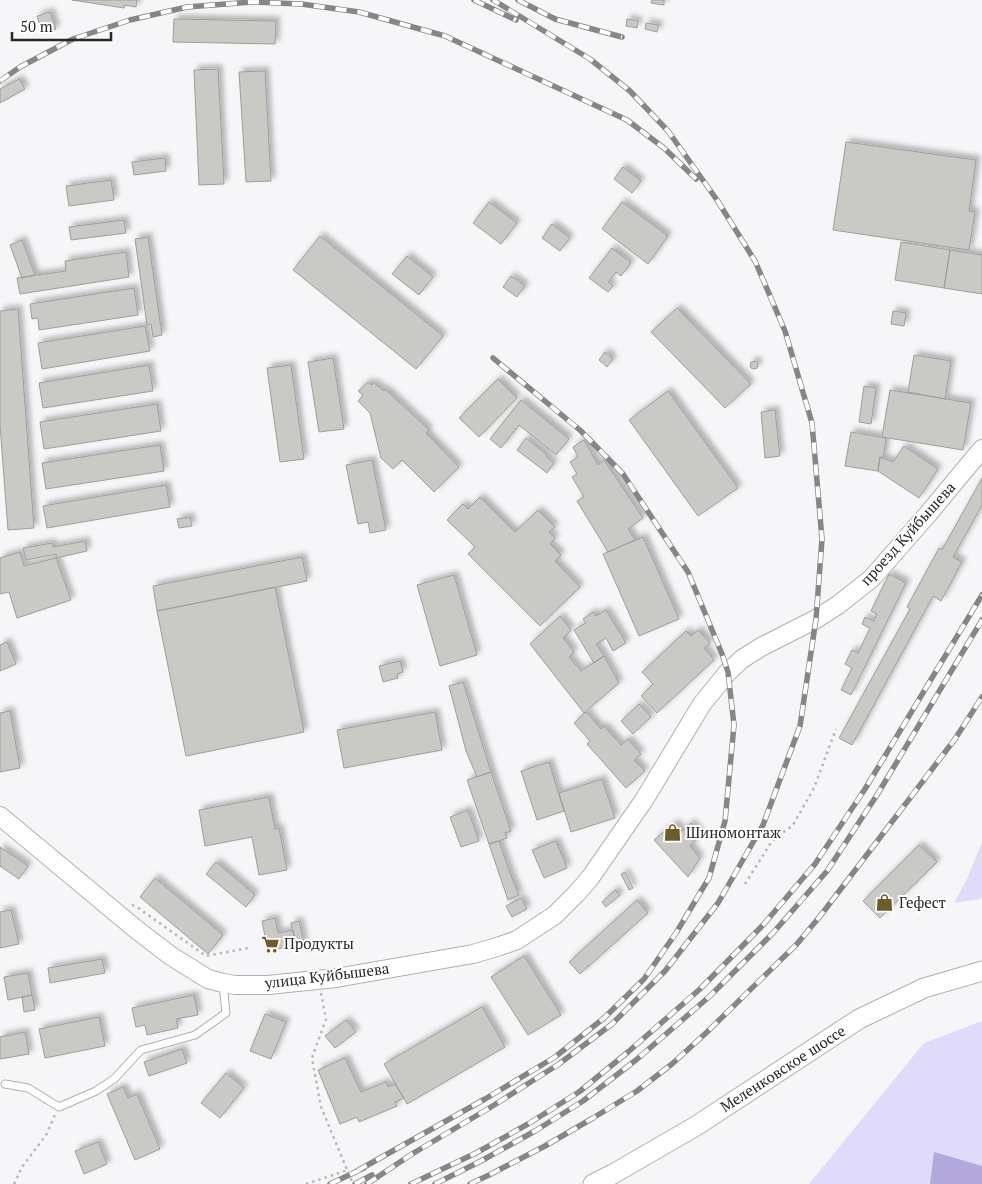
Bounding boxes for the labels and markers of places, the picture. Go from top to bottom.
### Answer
place label: Шиномонтаж [686,822,781,842]
shop icon: Шиномонтаж [662,823,682,843]
place label: Гефест [899,892,947,912]
shop icon: Гефест [875,893,895,913]
place label: Продукты [284,933,354,953]
supermarket icon: Продукты [260,934,280,954]

